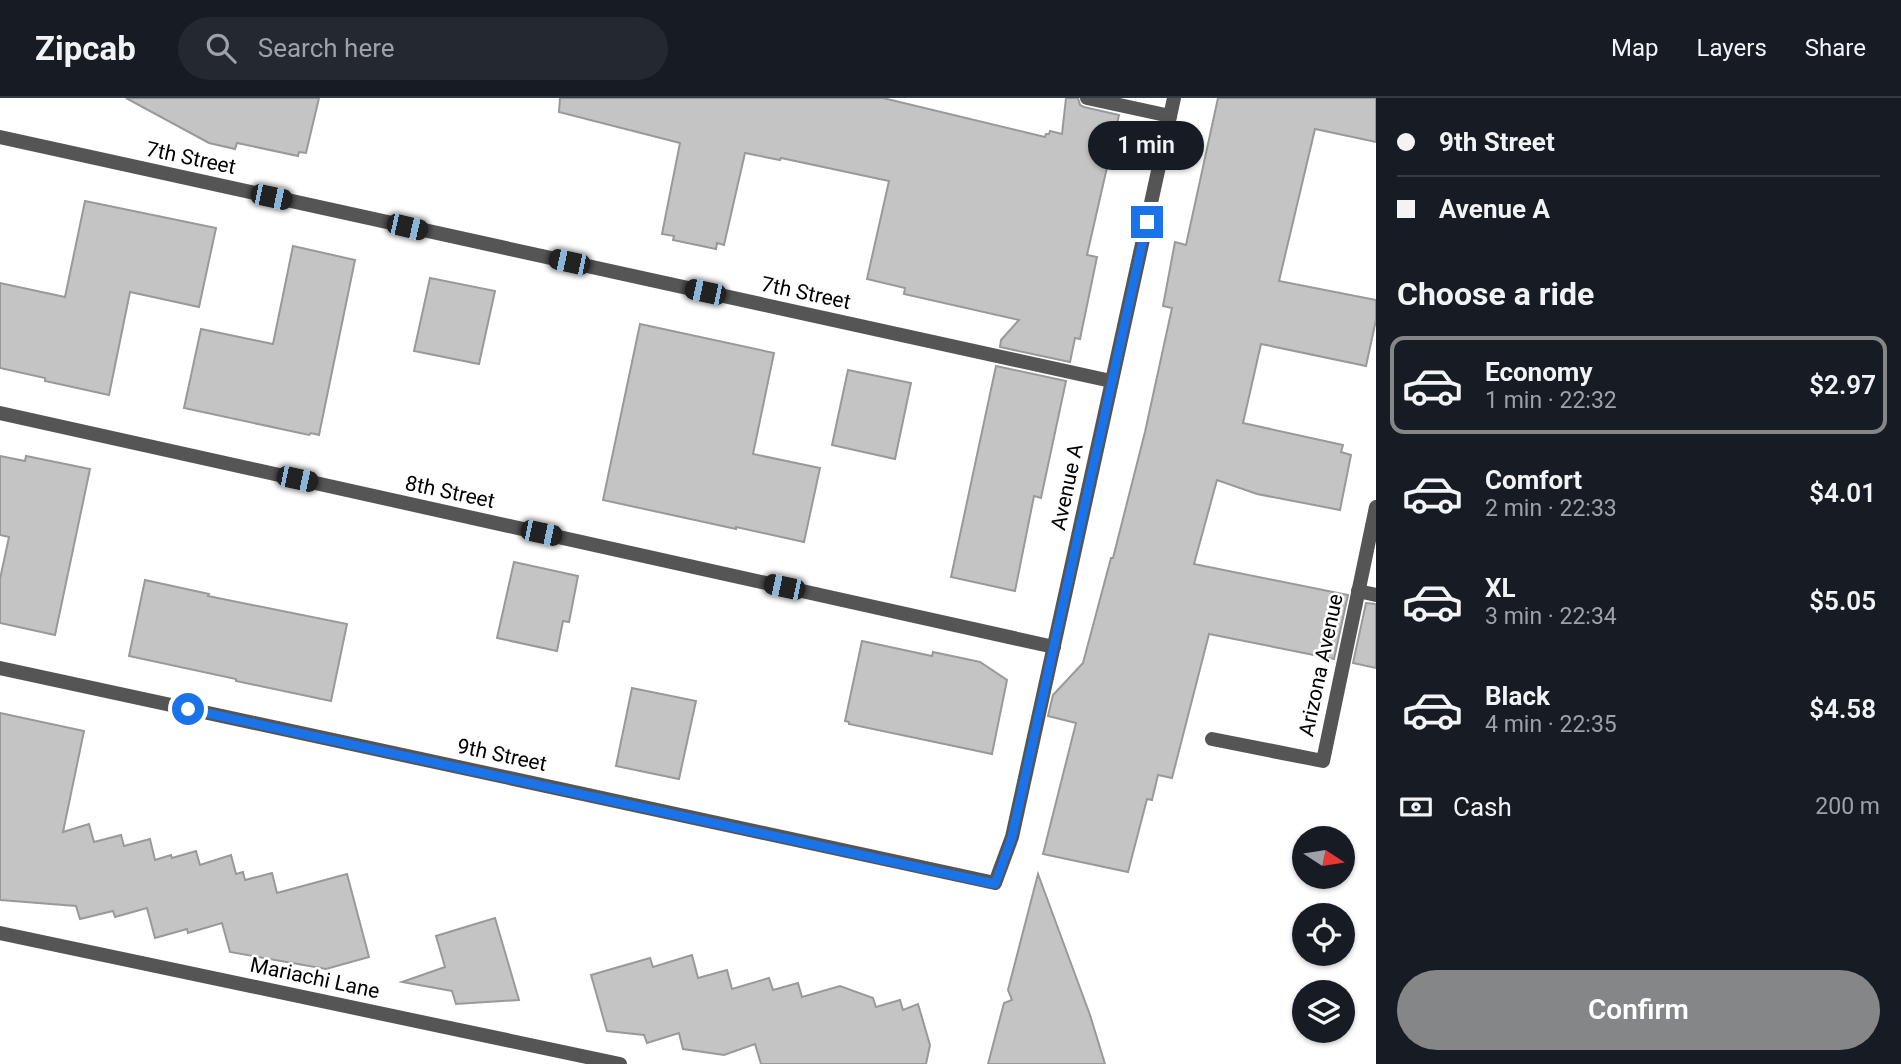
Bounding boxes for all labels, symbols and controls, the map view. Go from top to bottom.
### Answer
search box [178,17,668,80]
text: Zipcab [35,29,136,68]
icon: search [202,29,240,67]
text: Search here [258,33,395,63]
text: Map [1611,34,1659,62]
text: Layers [1697,34,1767,62]
text: Share [1805,34,1866,62]
callout: 1 min [1089,121,1205,170]
text: 9th Street [1439,127,1555,157]
text: 1 min [1117,132,1175,159]
street label: 7th Street [144,137,238,179]
car [249,182,294,212]
text: Avenue A [1439,194,1550,224]
route end [1131,206,1163,238]
car [385,212,430,242]
car [547,247,592,277]
street label: 7th Street [759,272,853,314]
text: Choose a ride [1397,275,1594,313]
car [683,277,728,307]
icon: car [1401,354,1464,417]
text: Economy [1485,357,1592,387]
text: $2.97 [1809,370,1876,400]
text: 1 min · 22:32 [1485,387,1617,414]
street label: Avenue A [1046,441,1088,532]
icon: car [1401,462,1464,525]
car [275,464,320,494]
text: Comfort [1485,465,1582,495]
street label: 8th Street [403,471,497,513]
text: $4.01 [1809,478,1876,508]
text: 2 min · 22:33 [1485,495,1617,522]
car [519,518,564,548]
icon: car [1401,570,1464,633]
car [762,572,807,602]
text: XL [1485,573,1516,603]
text: $5.05 [1809,586,1876,616]
street label: Arizona Avenue [1294,592,1348,738]
text: 3 min · 22:34 [1485,603,1617,630]
icon: car [1401,678,1464,741]
text: Black [1485,681,1550,711]
route start [172,693,204,725]
text: $4.58 [1809,694,1876,724]
text: 4 min · 22:35 [1485,711,1617,738]
street label: 9th Street [455,734,549,776]
icon: cash [1397,788,1435,826]
text: Cash [1453,792,1512,822]
text: 200 m [1815,793,1880,820]
north arrow [1292,826,1354,889]
map controls [1292,826,1355,1043]
button: locate [1292,903,1355,966]
street label: Mariachi Lane [248,953,382,1003]
button: Confirm [1397,970,1880,1050]
button: layers [1292,980,1355,1043]

